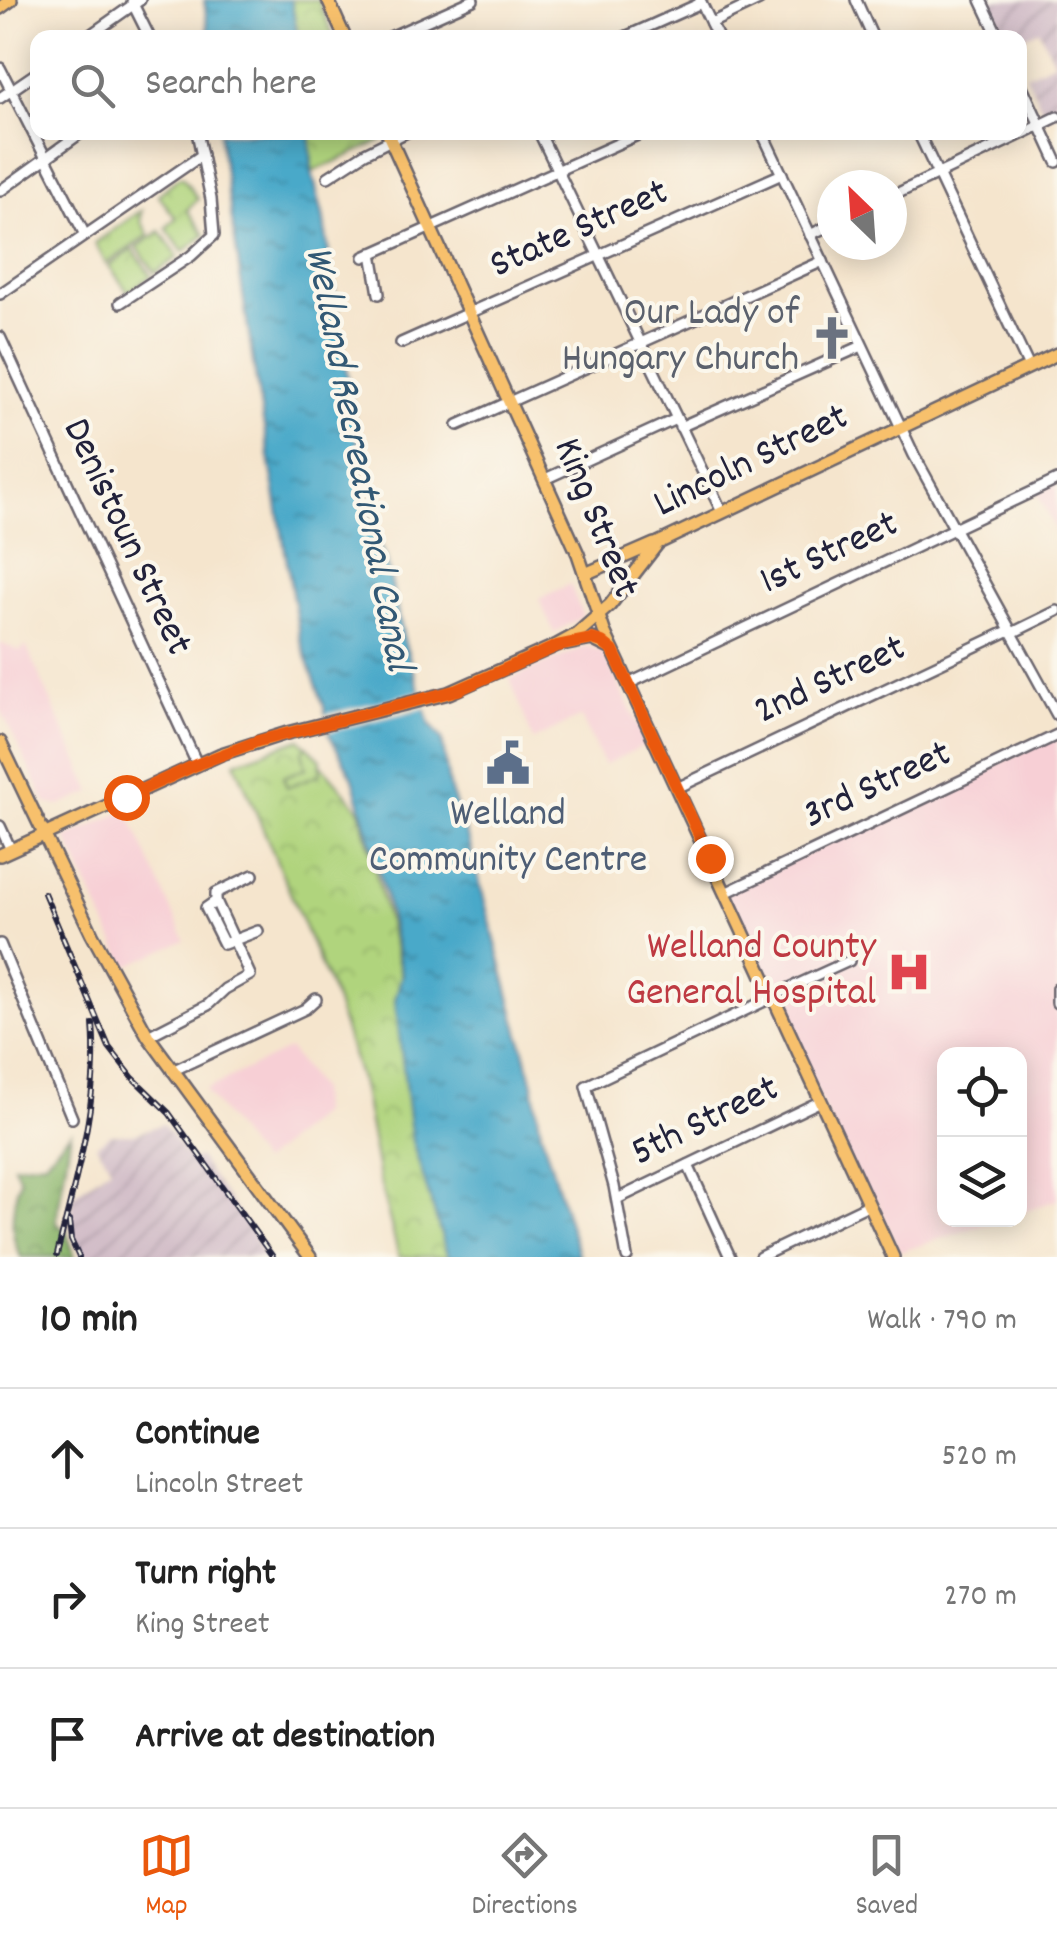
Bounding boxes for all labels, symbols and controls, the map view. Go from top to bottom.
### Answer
search box [30,30,1027,140]
icon: search [65,58,120,113]
text: Search here [145,58,317,113]
street label: State Street [482,166,678,296]
north arrow [817,170,907,260]
water label: Welland Recreational Canal [285,242,427,679]
place label: Our Lady of Hungary Church [562,287,800,390]
church icon: Our Lady of Hungary Church [808,314,856,362]
street label: Lincoln Street [645,391,859,535]
street label: Denistoun Street [45,410,205,666]
street label: King Street [536,430,652,608]
street label: 1st Street [751,498,909,612]
street label: 2nd Street [746,622,916,742]
street label: 3rd Street [794,728,962,846]
public building icon: Welland Community Centre [484,739,532,787]
route start [104,775,150,821]
place label: Welland Community Centre [369,788,647,891]
route end [688,836,734,882]
place label: Welland County General Hospital [626,921,877,1024]
hospital icon: Welland County General Hospital [885,948,933,996]
map controls [937,1047,1027,1227]
button: locate [937,1047,1027,1137]
street label: 5th Street [623,1063,789,1183]
button: layers [937,1137,1027,1227]
text: 10 min [40,1292,138,1352]
text: Walk · 790 m [867,1299,1017,1345]
text: Continue [135,1408,260,1463]
icon: ahead [40,1431,95,1486]
text: 520 m [941,1435,1017,1481]
text: Lincoln Street [135,1463,303,1509]
text: Turn right [135,1548,276,1603]
icon: right [40,1571,95,1626]
text: 270 m [944,1575,1017,1621]
text: King Street [135,1603,270,1649]
icon: arrive [40,1711,95,1766]
text: Arrive at destination [135,1711,435,1766]
tab: Map [139,1828,194,1928]
tab: Directions [472,1828,578,1928]
tab: Saved [856,1828,918,1928]

